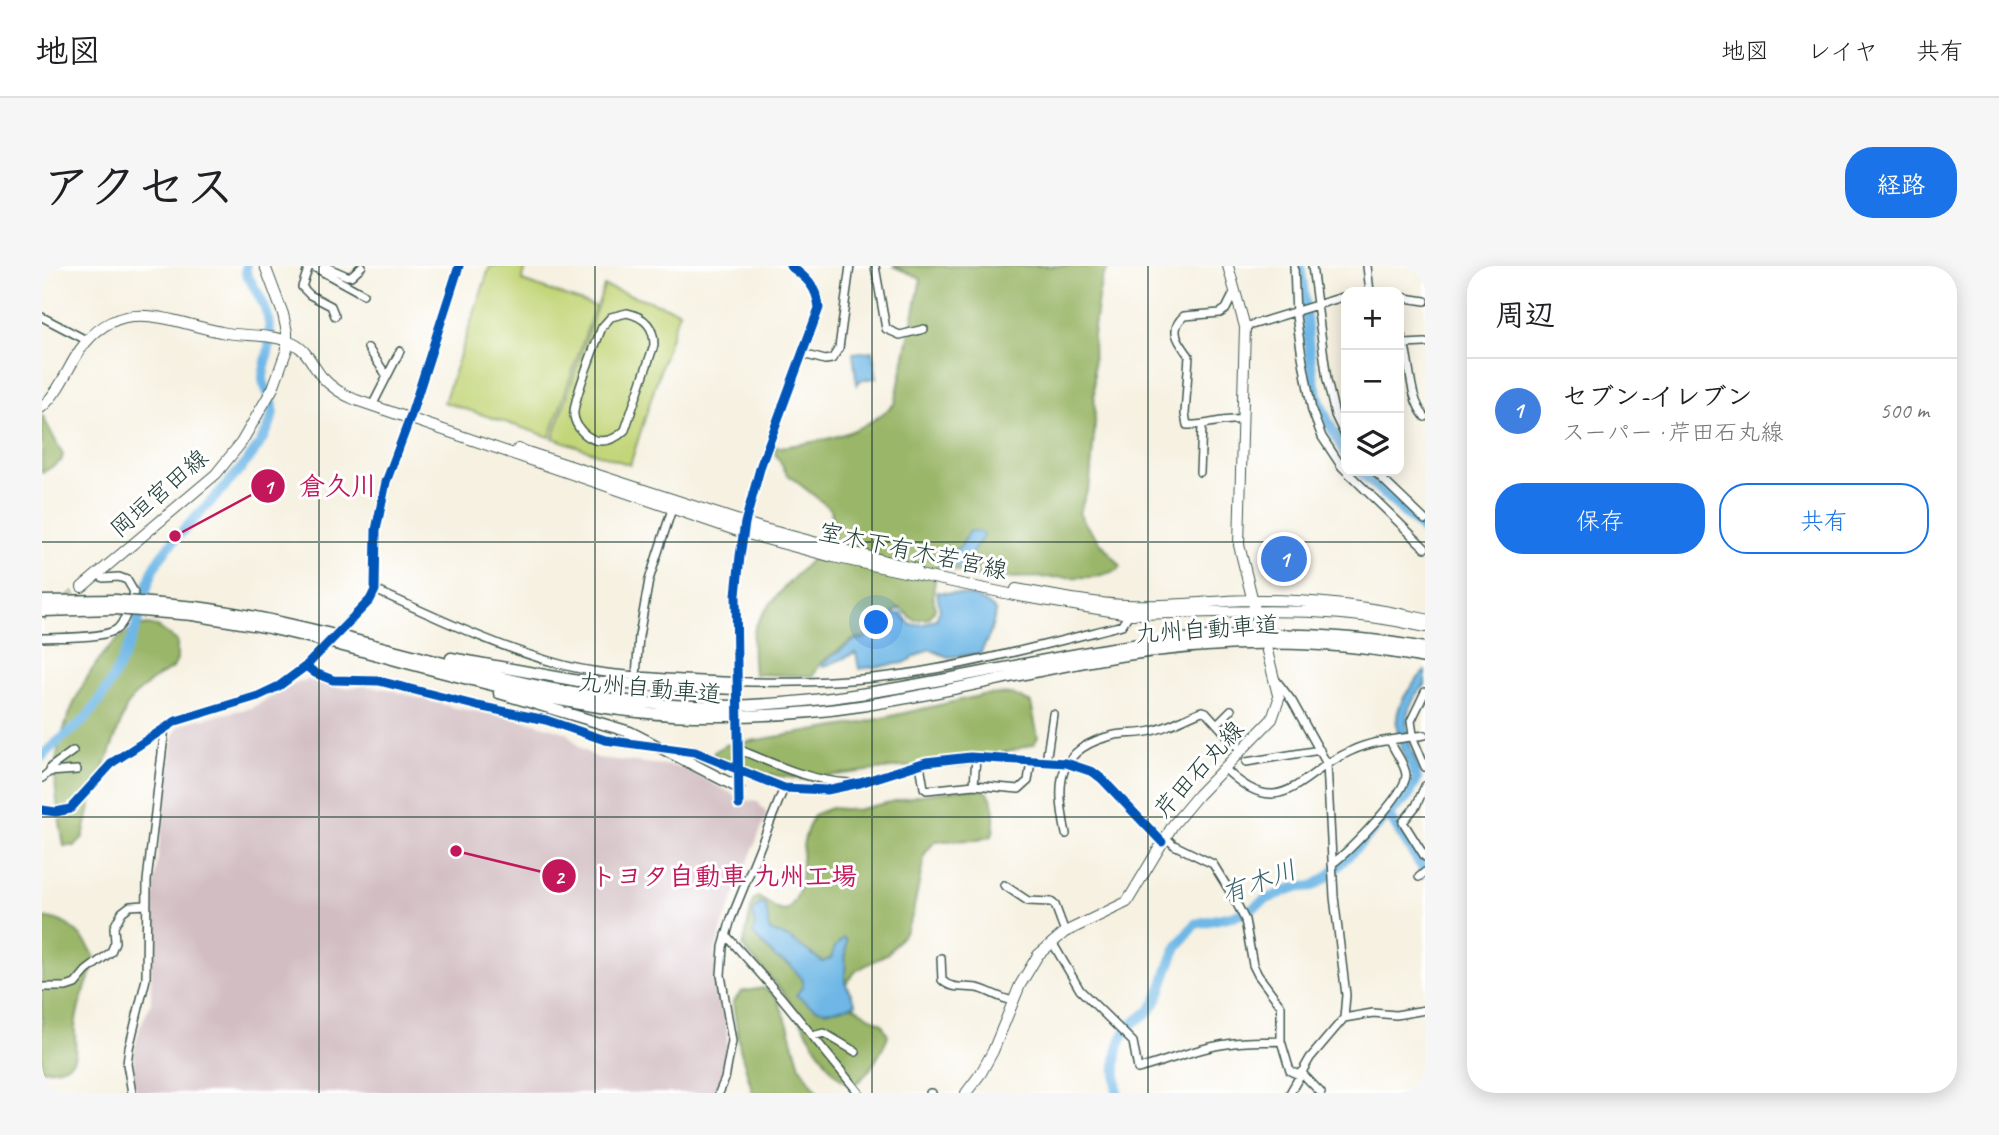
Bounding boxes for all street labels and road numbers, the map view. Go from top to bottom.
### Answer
street label: 岡垣宮田線 [104,442,214,544]
street label: 室木下有木若宮線 [816,516,1010,586]
street label: 九州自動車道 [1134,609,1280,649]
street label: 九州自動車道 [577,667,723,709]
street label: 芹田石丸線 [1148,714,1250,824]

